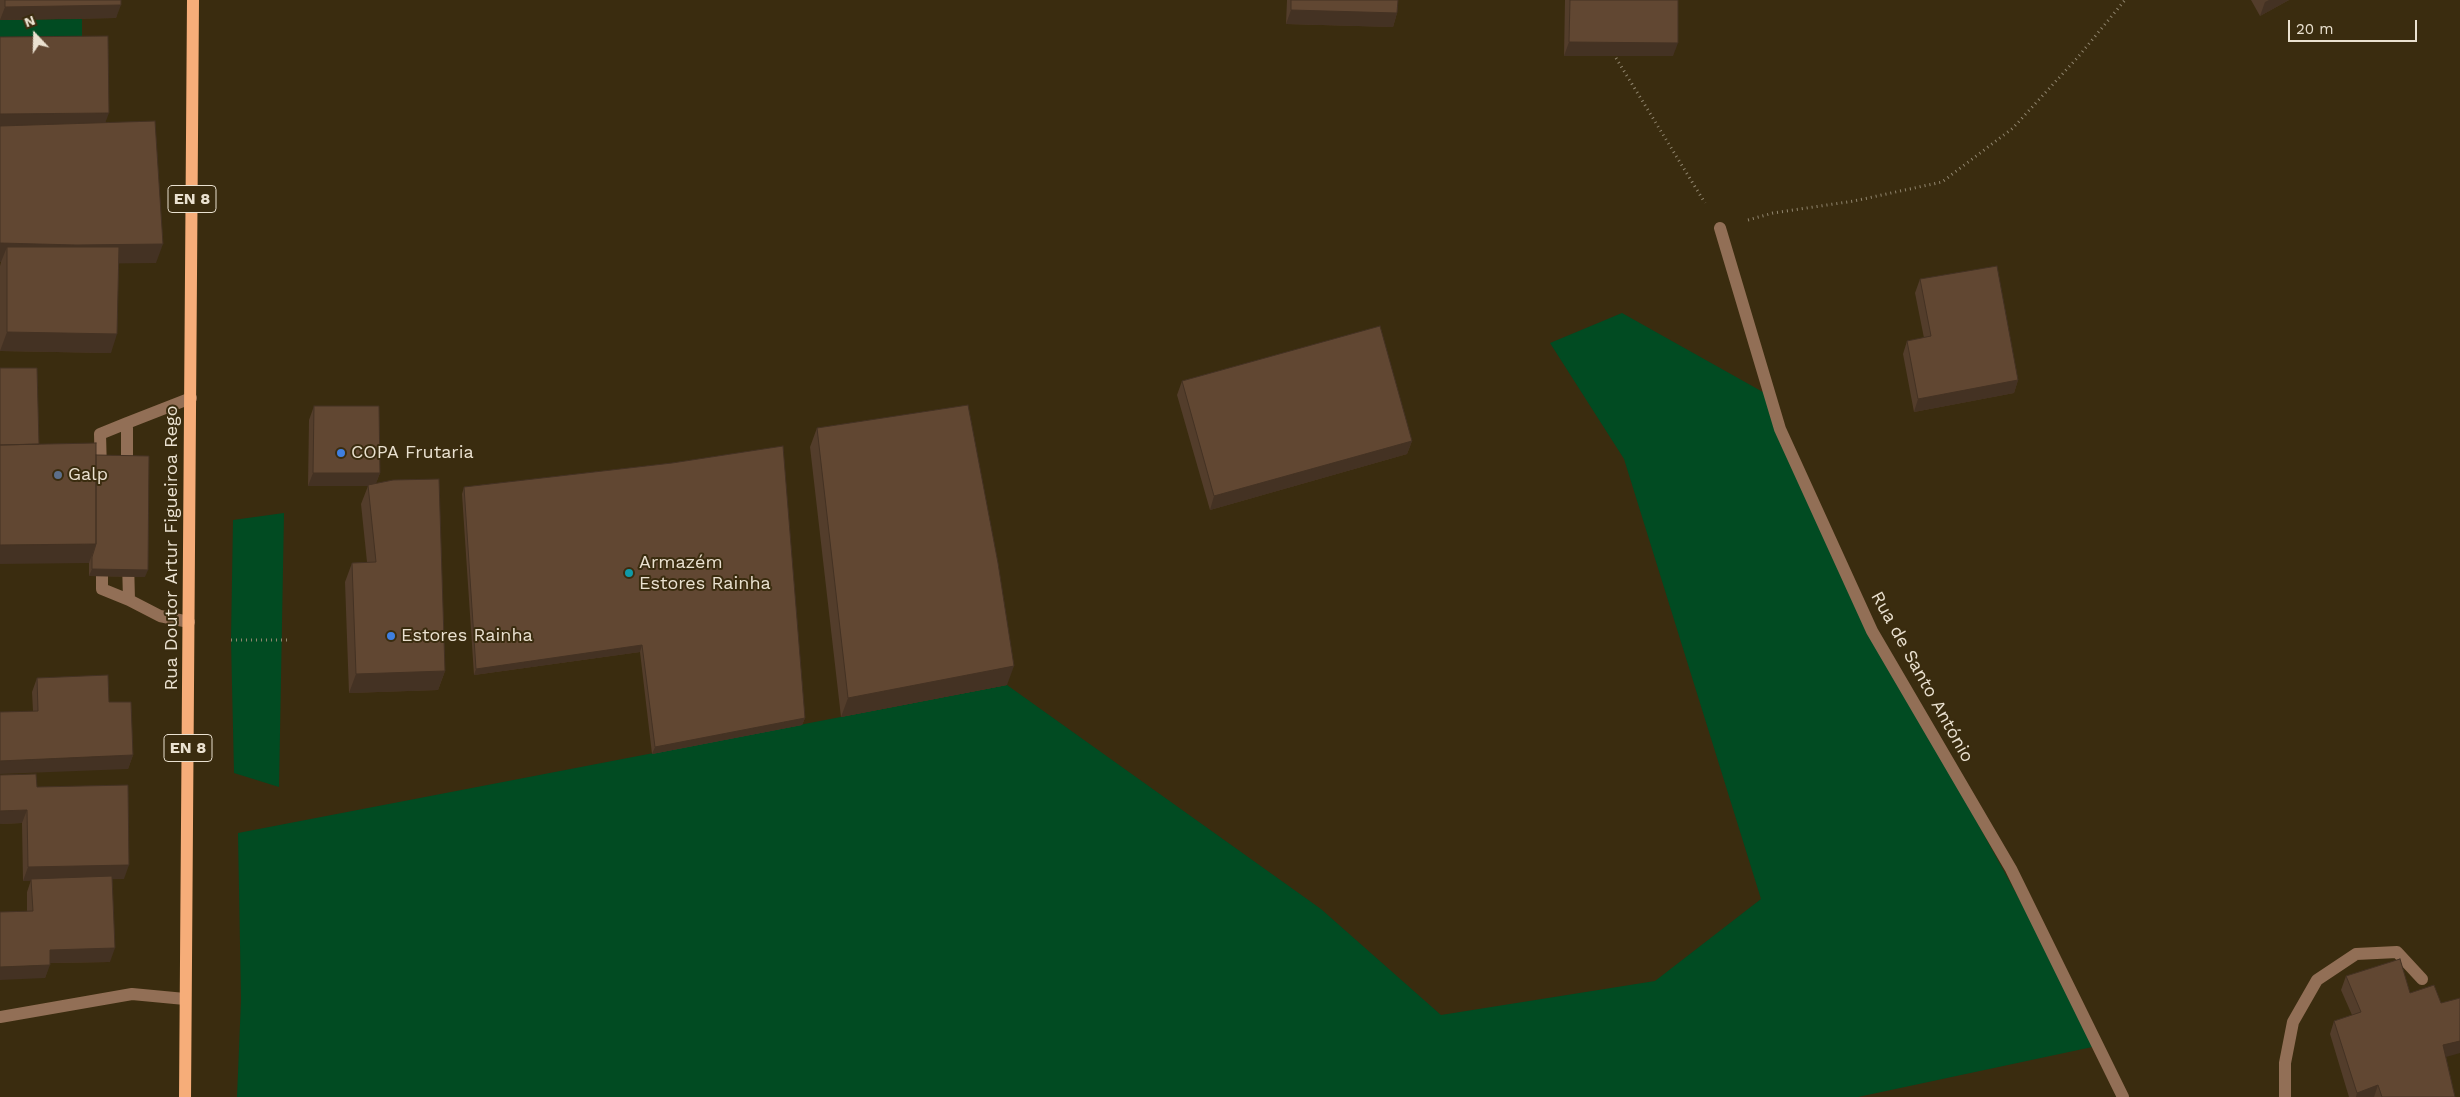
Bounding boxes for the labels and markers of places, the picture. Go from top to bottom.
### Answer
place label: COPA Frutaria [351,442,474,464]
marker: COPA Frutaria [335,447,347,459]
place label: Galp [68,464,108,486]
marker: Galp [52,469,64,481]
place label: Armazém Estores Rainha [639,552,771,594]
marker: Armazém Estores Rainha [623,567,635,579]
place label: Estores Rainha [401,625,533,647]
marker: Estores Rainha [385,630,397,642]

